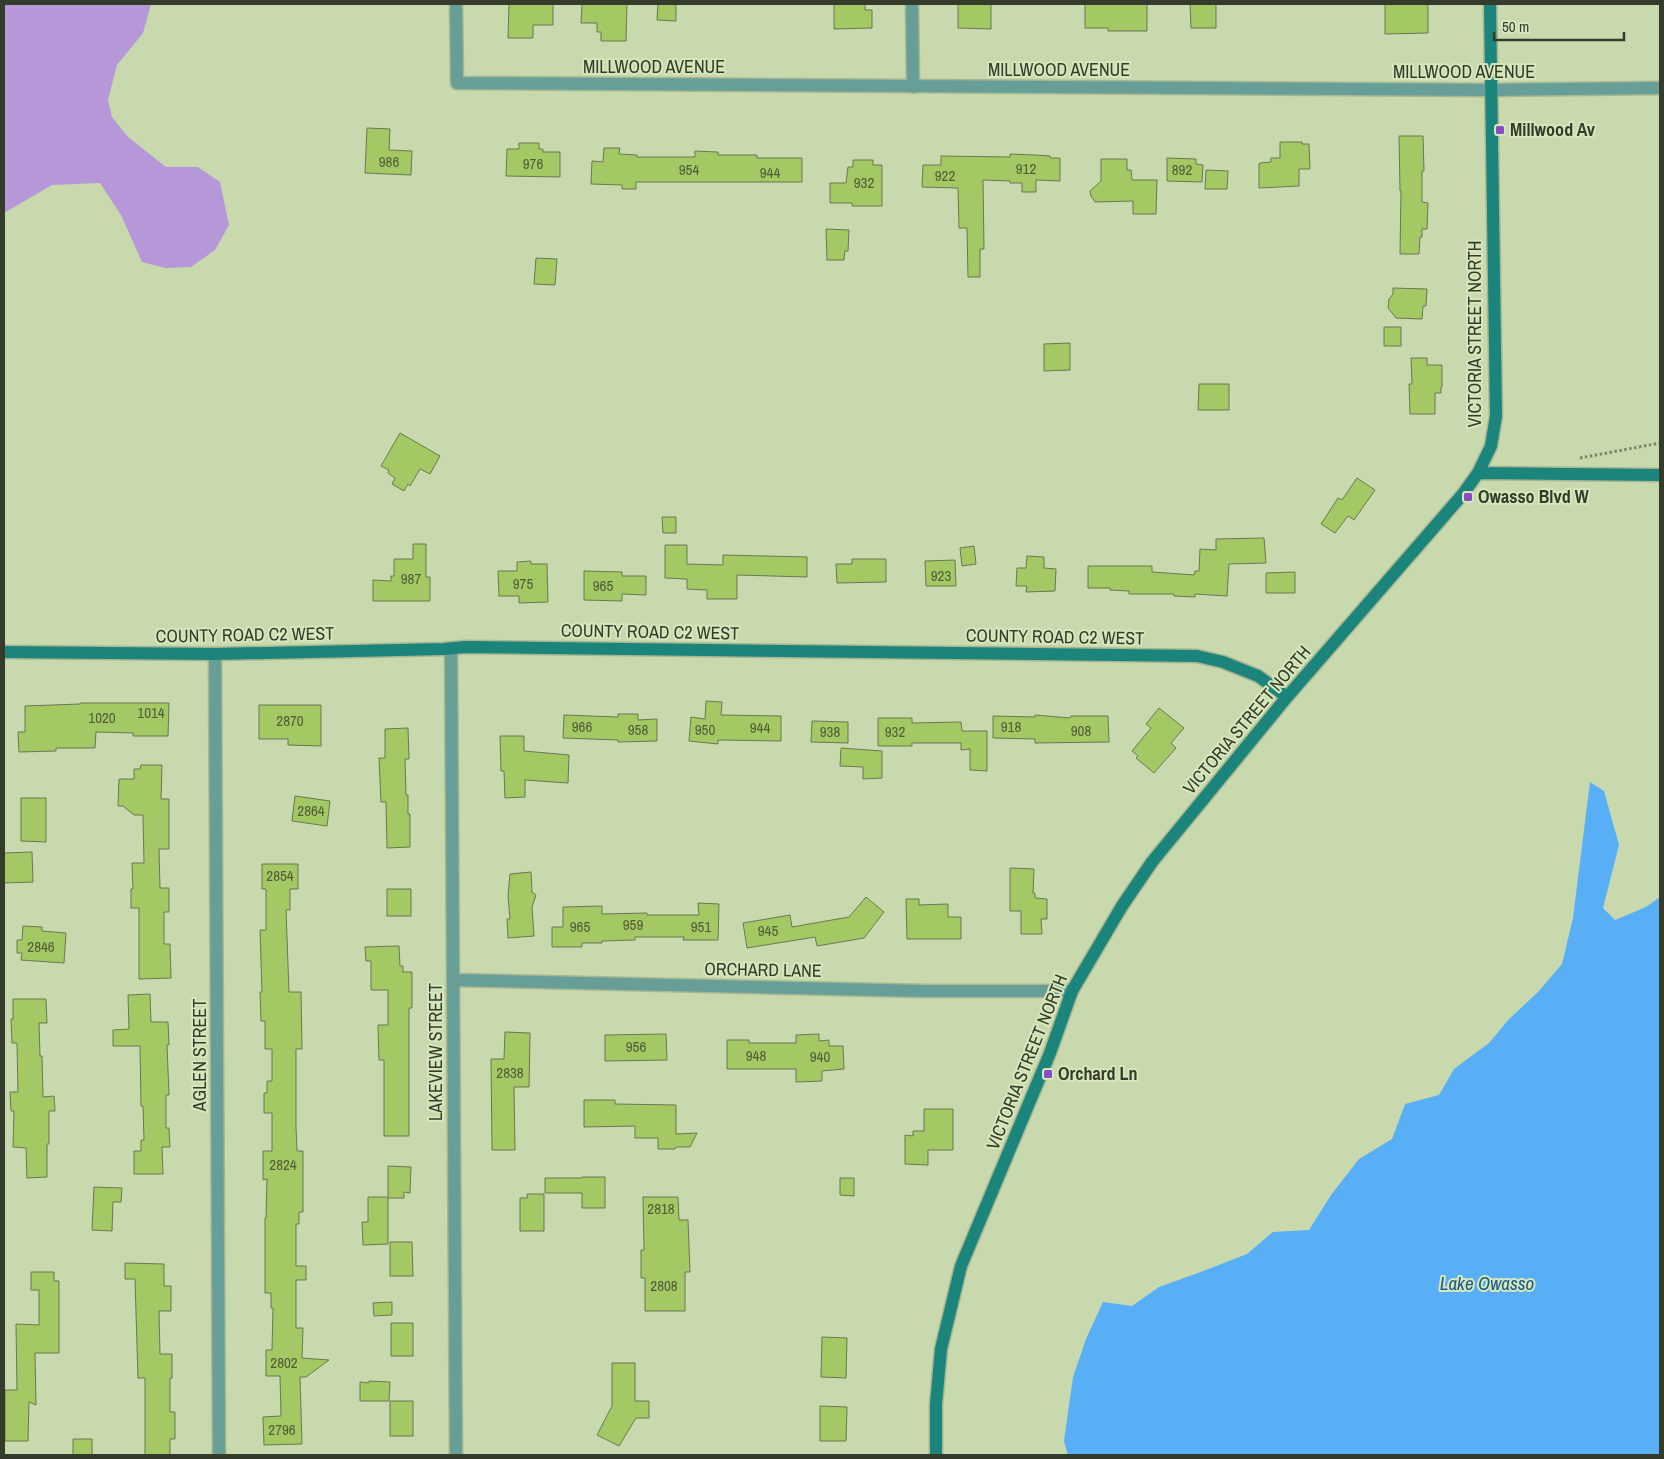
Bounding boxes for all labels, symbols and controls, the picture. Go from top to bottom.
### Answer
scale bar [1494,10,1624,42]
text: 50 m [1502,16,1529,37]
street label: MILLWOOD AVENUE [583,54,725,79]
street label: MILLWOOD AVENUE [988,57,1130,82]
street label: MILLWOOD AVENUE [1393,59,1535,84]
place label: Millwood Av [1510,117,1596,142]
marker: Millwood Av [1494,124,1506,136]
house number: 986 [379,151,399,172]
house number: 976 [523,153,543,174]
house number: 912 [1016,158,1036,179]
house number: 954 [679,159,699,180]
house number: 892 [1172,159,1192,180]
house number: 944 [760,162,780,183]
house number: 922 [935,165,955,186]
house number: 932 [854,172,874,193]
street label: VICTORIA STREET NORTH [1462,240,1487,428]
place label: Owasso Blvd W [1478,484,1589,509]
marker: Owasso Blvd W [1462,491,1474,503]
house number: 923 [931,565,951,586]
house number: 987 [401,568,421,589]
house number: 975 [513,573,533,594]
house number: 965 [593,575,613,596]
street label: COUNTY ROAD C2 WEST [561,617,739,646]
street label: COUNTY ROAD C2 WEST [156,620,334,649]
street label: COUNTY ROAD C2 WEST [966,622,1144,651]
street label: VICTORIA STREET NORTH [1177,640,1316,799]
house number: 1014 [137,702,165,723]
house number: 1020 [88,707,116,728]
house number: 2870 [276,710,304,731]
house number: 966 [572,716,592,737]
house number: 918 [1001,716,1021,737]
house number: 944 [750,717,770,738]
house number: 958 [628,719,648,740]
house number: 950 [695,719,715,740]
house number: 908 [1071,720,1091,741]
house number: 938 [820,721,840,742]
house number: 932 [885,721,905,742]
house number: 2864 [297,800,325,821]
house number: 2854 [266,865,294,886]
house number: 959 [623,914,643,935]
house number: 965 [570,916,590,937]
house number: 951 [691,916,711,937]
house number: 945 [758,920,778,941]
house number: 2846 [27,936,55,957]
street label: ORCHARD LANE [704,956,822,983]
street label: VICTORIA STREET NORTH [980,970,1073,1153]
street label: LAKEVIEW STREET [423,983,448,1121]
street label: AGLEN STREET [187,999,212,1112]
house number: 956 [626,1036,646,1057]
house number: 948 [746,1045,766,1066]
house number: 940 [810,1046,830,1067]
place label: Orchard Ln [1058,1061,1138,1086]
house number: 2838 [496,1062,524,1083]
marker: Orchard Ln [1042,1068,1054,1080]
house number: 2824 [269,1154,297,1175]
house number: 2818 [647,1198,675,1219]
water label: Lake Owasso [1440,1270,1535,1296]
house number: 2808 [650,1275,678,1296]
house number: 2802 [270,1352,298,1373]
house number: 2796 [268,1419,296,1440]

